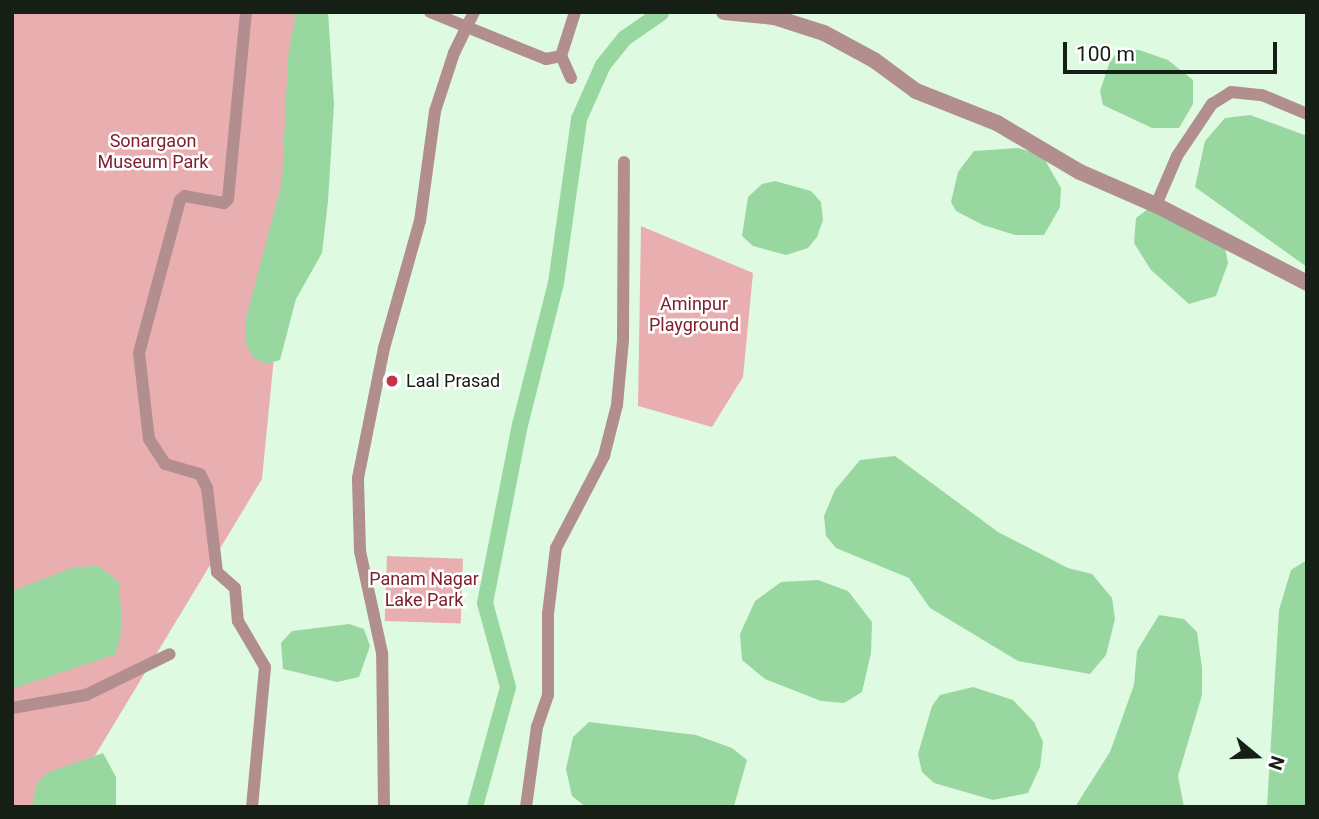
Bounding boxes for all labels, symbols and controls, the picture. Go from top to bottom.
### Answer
scale bar [1067,28,1280,72]
text: 100 m [1076,42,1135,66]
park label: Sonargaon Museum Park [98,131,208,174]
park label: Aminpur Playground [649,294,739,336]
place label: Laal Prasad [406,370,500,392]
marker: Laal Prasad [384,373,400,389]
park label: Panam Nagar Lake Park [369,569,479,612]
north arrow [1221,721,1291,791]
text: N [1263,753,1289,773]

